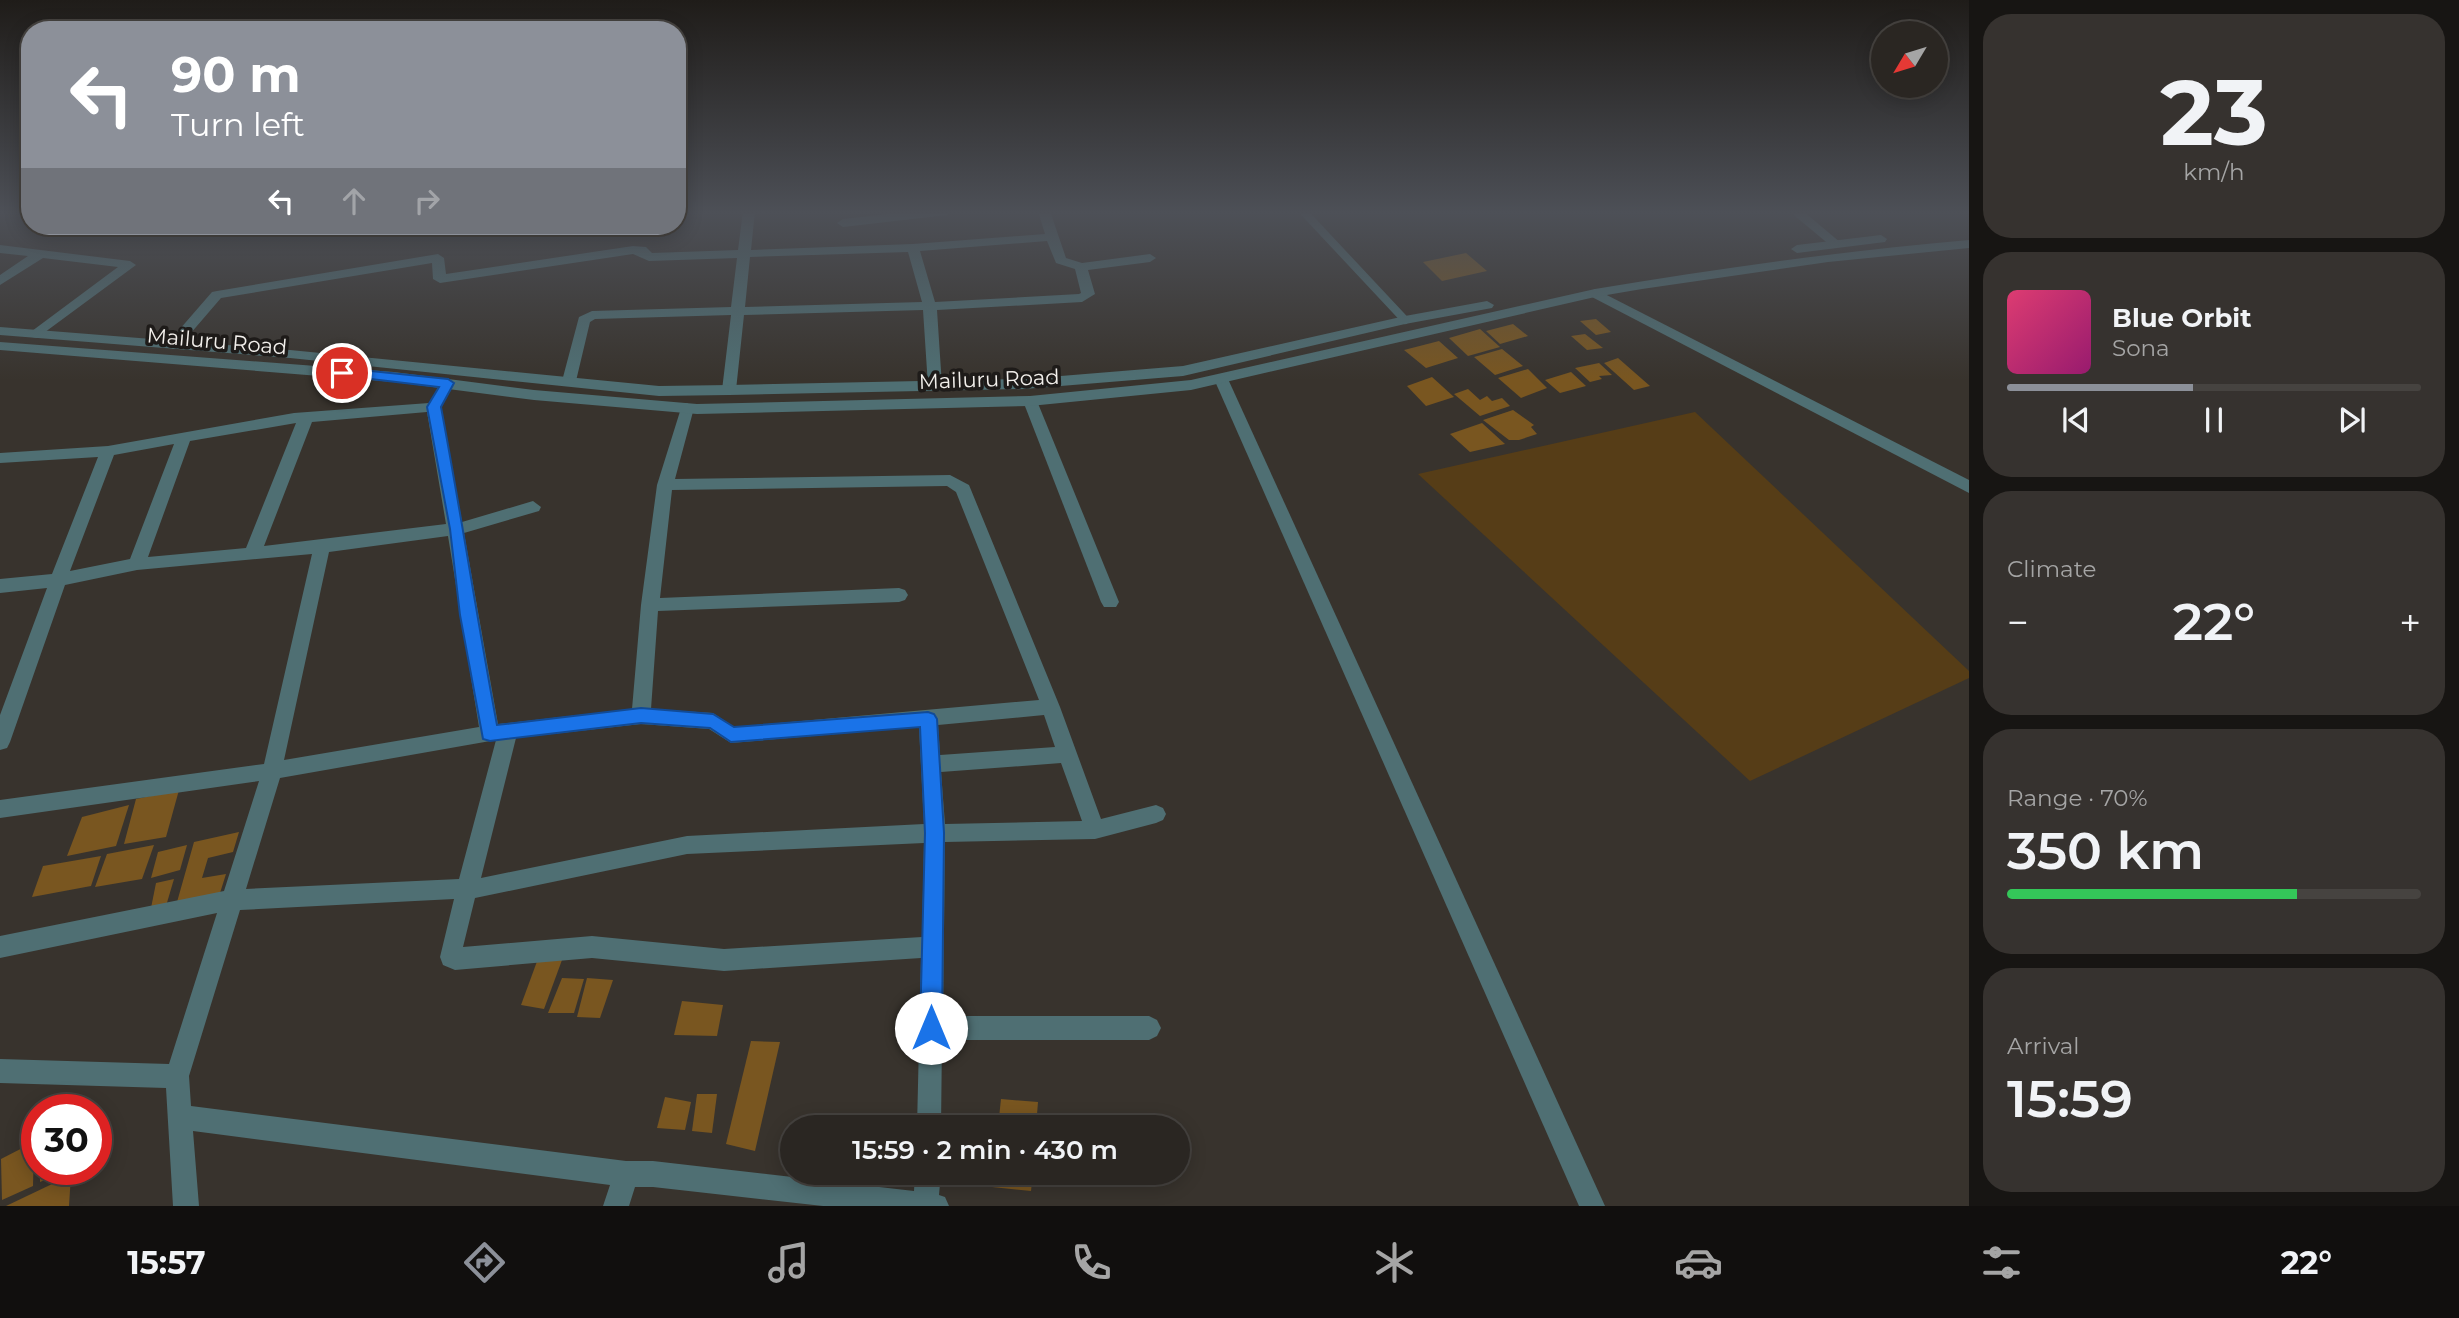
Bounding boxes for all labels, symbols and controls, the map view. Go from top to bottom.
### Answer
north arrow [1871,21,1948,98]
map controls [1871,21,1948,98]
text: 90 m [171,45,301,104]
icon: left [56,49,147,140]
text: 23 [2160,57,2268,168]
text: Turn left [171,105,305,144]
text: km/h [2183,158,2245,186]
icon: left [262,182,300,220]
icon: ahead [335,182,373,220]
icon: right [408,182,446,220]
text: Blue Orbit [2112,302,2251,334]
street label: Mailuru Road [146,322,288,360]
text: Sona [2112,334,2170,362]
pin [312,343,372,403]
icon: arrive [323,354,361,392]
street label: Mailuru Road [918,364,1060,394]
icon: previous [2057,401,2095,439]
icon: pause [2195,401,2233,439]
icon: next [2333,401,2371,439]
text: Climate [2007,555,2096,583]
text: 22° [2173,590,2255,653]
text: − [2007,599,2029,646]
text: + [2399,599,2421,646]
text: Range · 70% [2007,784,2148,812]
text: 350 km [2007,819,2204,882]
position arrow [894,991,968,1065]
text: Arrival [2007,1032,2080,1060]
text: 15:59 [2007,1067,2133,1130]
speed limit sign: 30 [21,1094,112,1185]
text: 15:59 · 2 min · 430 m [852,1134,1118,1166]
icon: directions [460,1238,509,1287]
icon: music [764,1238,813,1287]
icon: phone [1067,1238,1116,1287]
icon: climate [1370,1238,1419,1287]
icon: car [1674,1238,1723,1287]
icon: filters [1977,1238,2026,1287]
text: 15:57 [127,1243,206,1282]
text: 22° [2281,1243,2332,1282]

